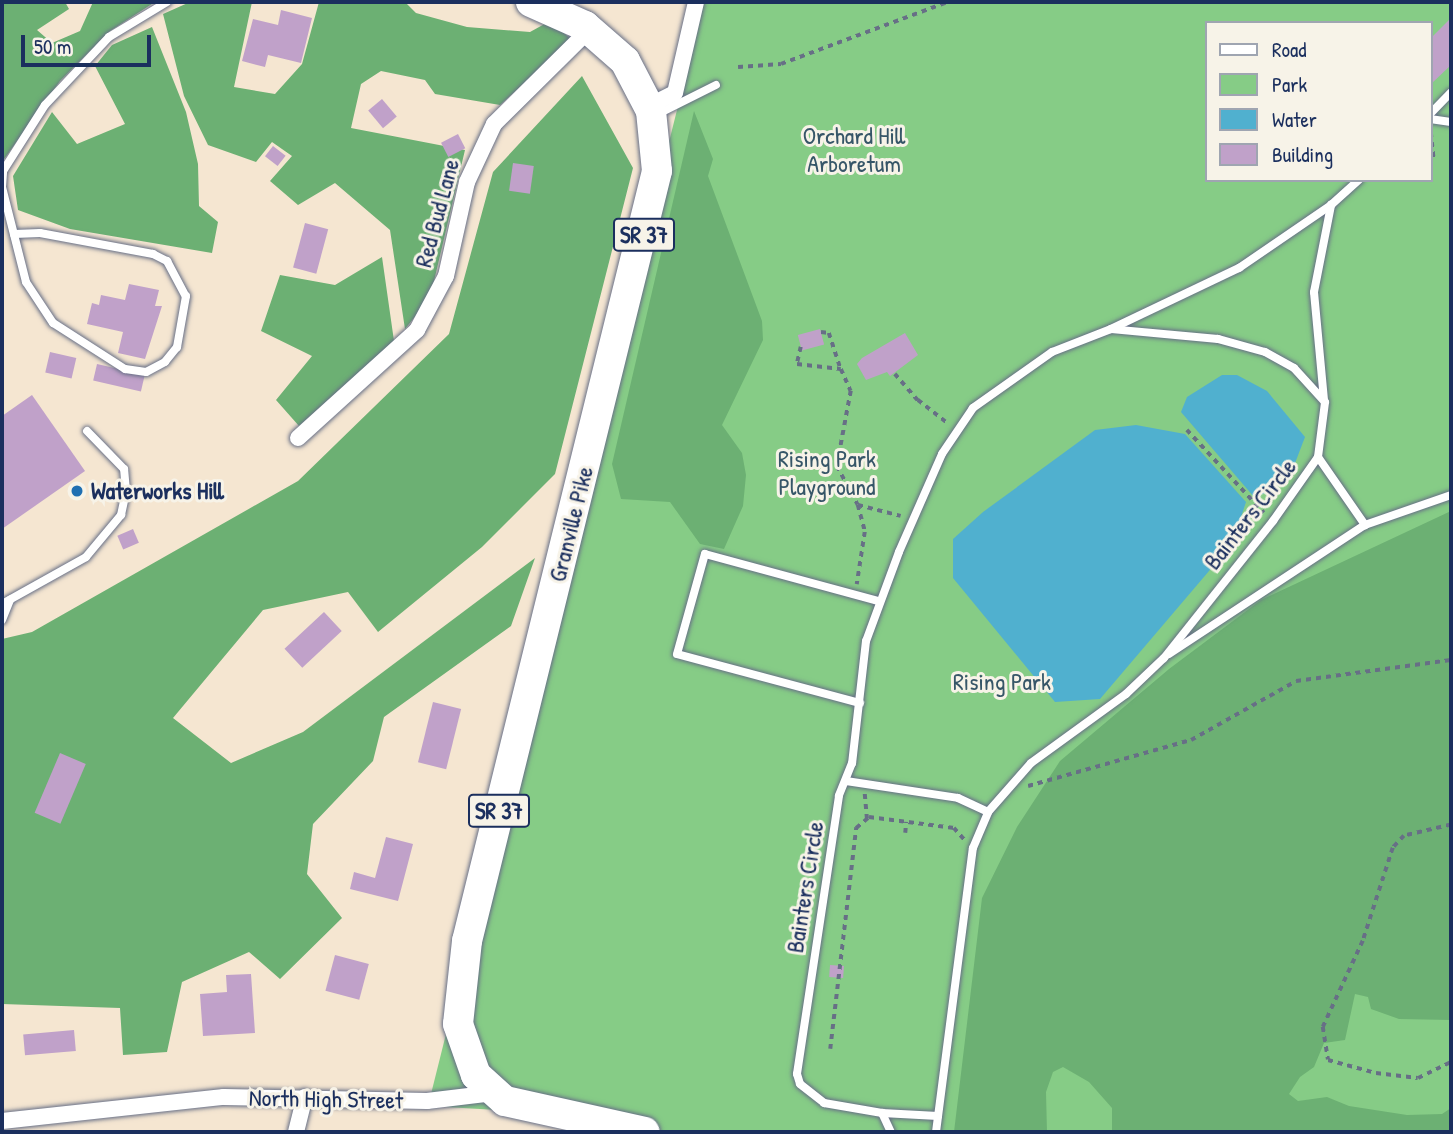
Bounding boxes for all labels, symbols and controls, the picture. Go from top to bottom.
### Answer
scale bar [24,21,154,65]
legend [1204,21,1432,182]
text: 50 m [34,32,71,61]
text: Road [1272,35,1306,64]
text: Park [1272,70,1307,99]
text: Water [1272,105,1317,134]
park label: Orchard Hill Arboretum [803,122,905,178]
text: Building [1272,140,1333,169]
street label: Red Bud Lane [409,156,465,270]
road number: SR 37 [612,216,676,254]
park label: Rising Park Playground [778,445,876,501]
street label: Bainters Circle [1198,453,1302,575]
street label: Granville Pike [543,463,599,585]
place label: Waterworks Hill [91,477,224,505]
marker: Waterworks Hill [69,483,85,499]
park label: Rising Park [953,668,1051,696]
road number: SR 37 [468,792,530,831]
street label: Bainters Circle [780,819,830,955]
street label: North High Street [249,1083,403,1115]

